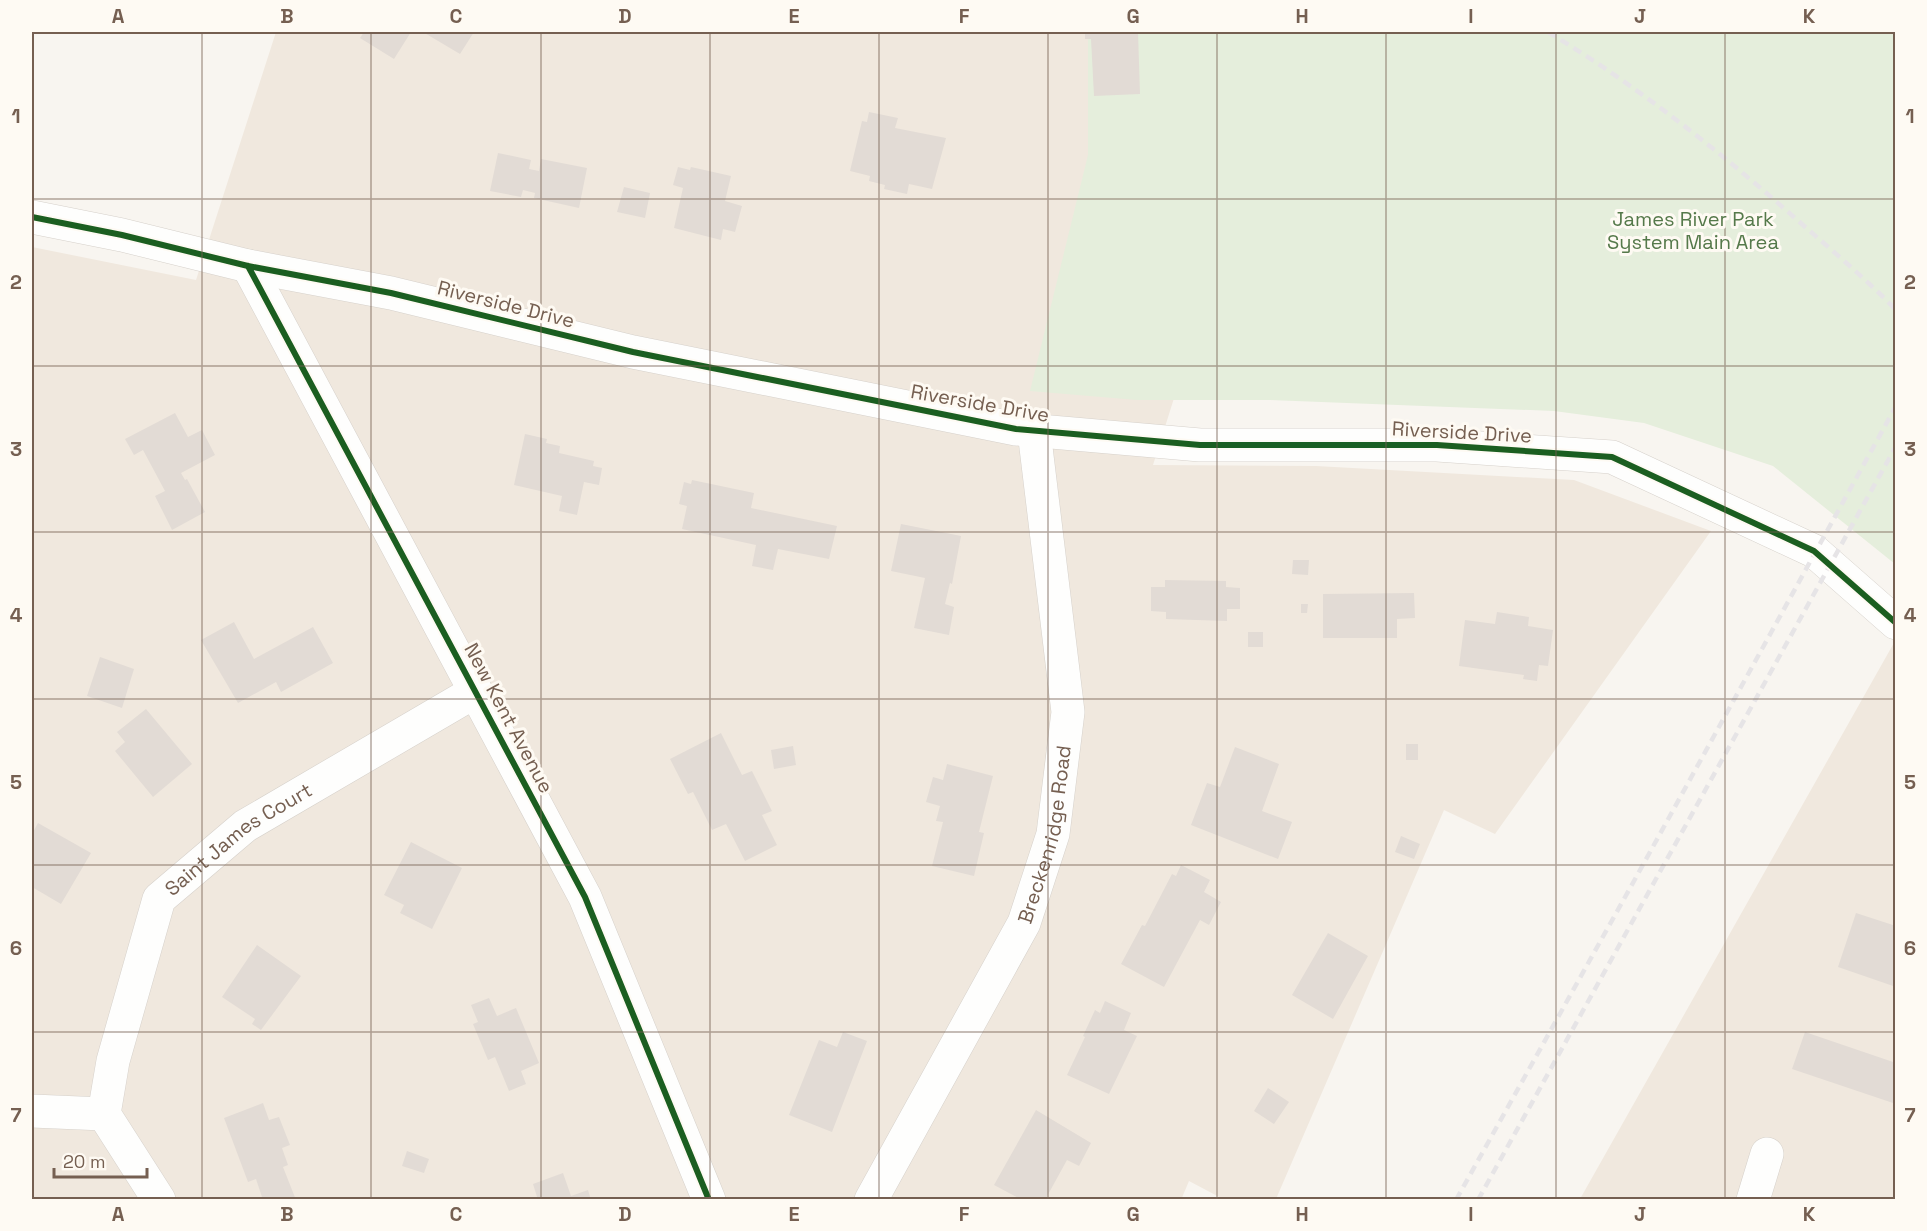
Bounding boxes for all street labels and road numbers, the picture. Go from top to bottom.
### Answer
street label: Riverside Drive [435,274,577,334]
street label: Riverside Drive [909,378,1051,428]
street label: Riverside Drive [1391,415,1533,449]
street label: New Kent Avenue [458,638,560,798]
street label: Breckenridge Road [1012,744,1077,927]
street label: Saint James Court [159,777,317,902]

